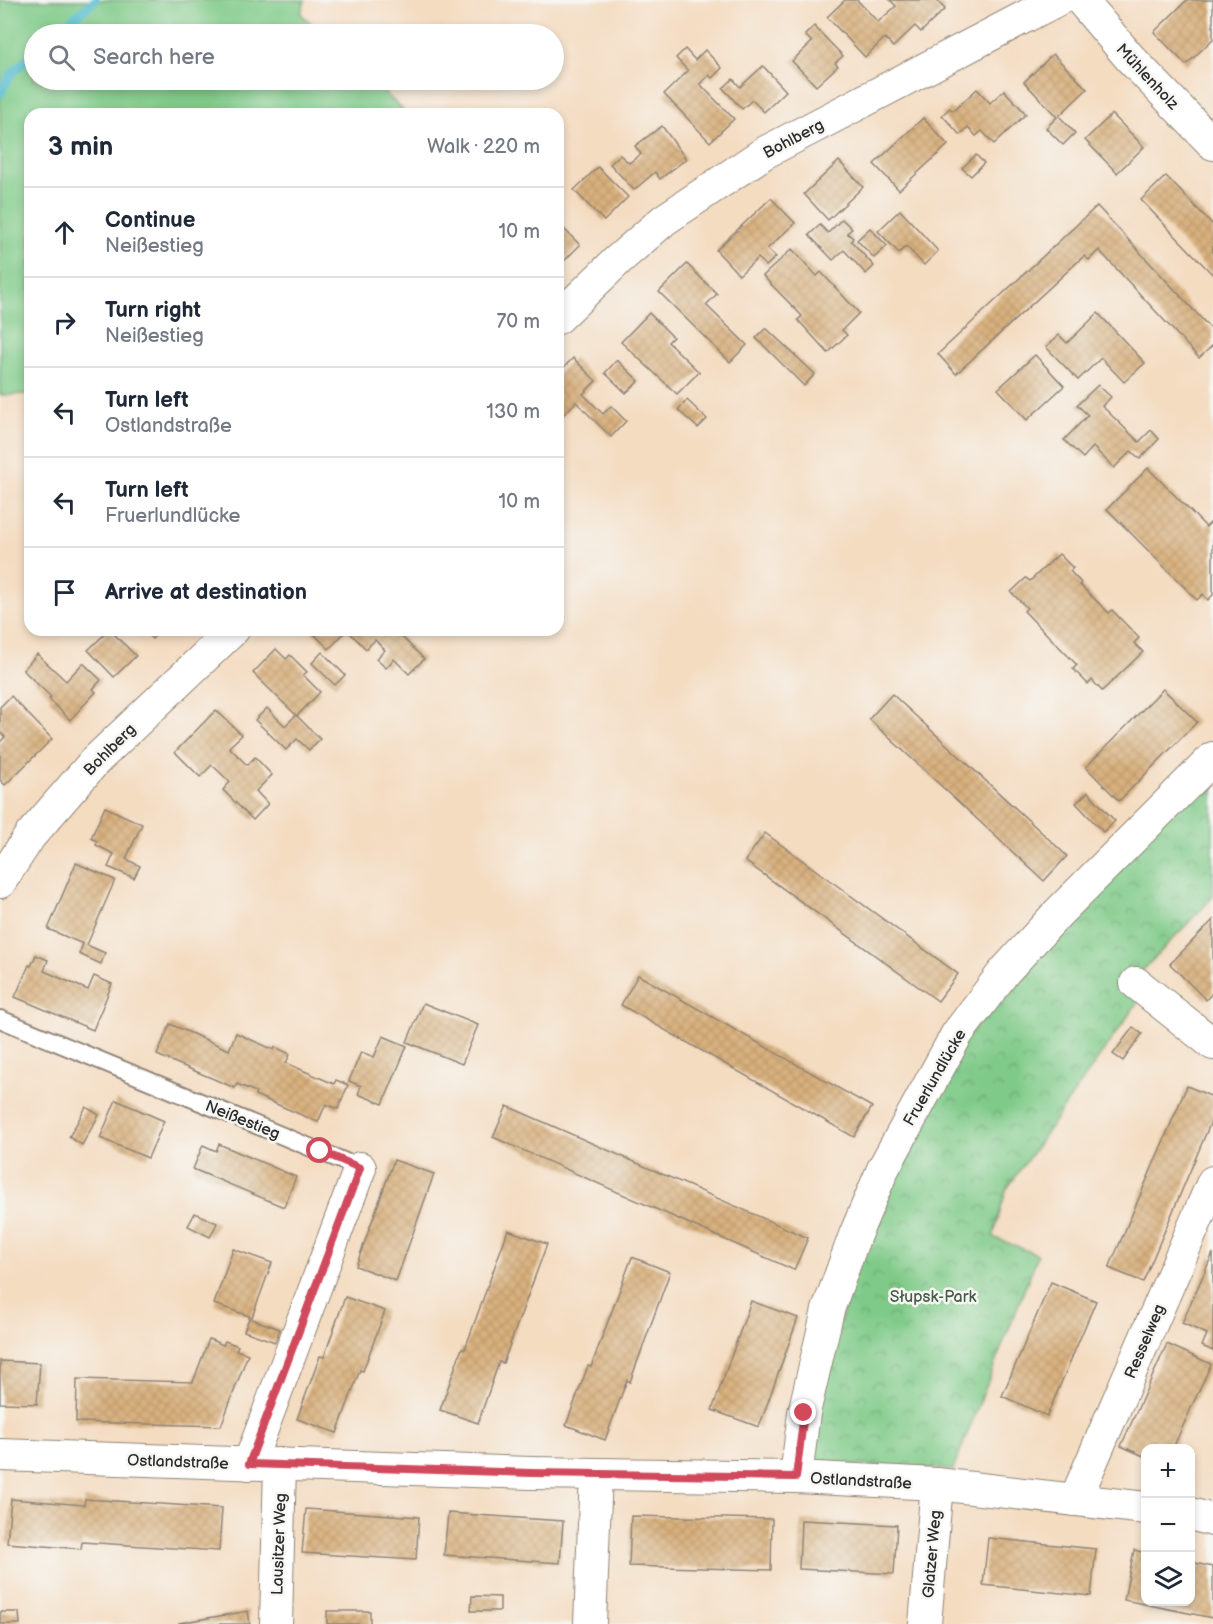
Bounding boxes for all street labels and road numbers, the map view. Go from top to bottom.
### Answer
street label: Mühlenholz [1112,40,1182,114]
street label: Bohlberg [760,116,827,163]
street label: Bohlberg [80,720,140,780]
street label: Fruerlundlücke [900,1026,971,1129]
street label: Neißestieg [202,1097,283,1144]
street label: Resselweg [1121,1301,1170,1382]
street label: Ostlandstraße [127,1451,229,1474]
street label: Ostlandstraße [810,1469,913,1494]
street label: Lausitzer Weg [268,1493,291,1595]
street label: Glatzer Weg [919,1509,946,1599]

